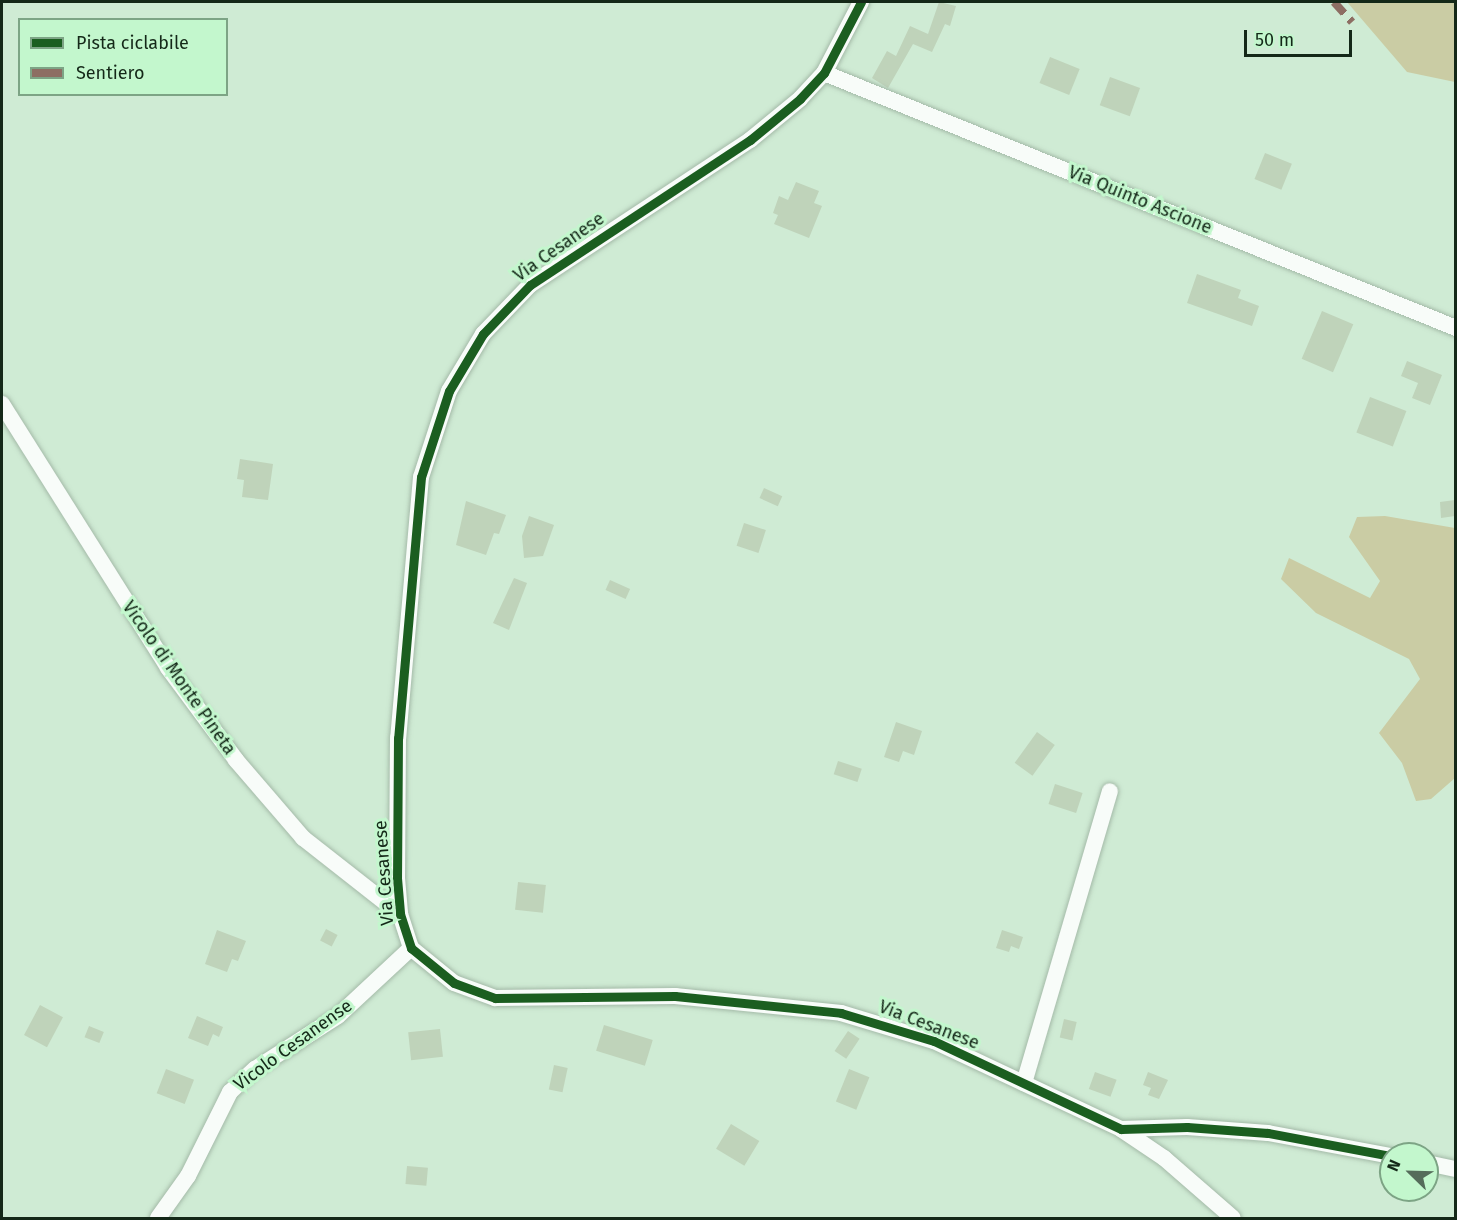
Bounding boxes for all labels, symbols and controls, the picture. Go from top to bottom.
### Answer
legend [18,18,228,96]
scale bar [1247,18,1355,56]
text: 50 m [1255,29,1294,51]
text: Pista ciclabile [76,32,189,54]
text: Sentiero [76,62,144,84]
street label: Via Quinto Ascione [1065,161,1215,239]
street label: Via Cesanese [509,208,609,286]
street label: Vicolo di Monte Pineta [118,597,240,759]
street label: Via Cesanese [370,819,398,927]
street label: Vicolo Cesanense [230,995,356,1095]
street label: Via Cesanese [876,996,982,1054]
north arrow [1379,1142,1439,1202]
text: N [1383,1157,1405,1174]

